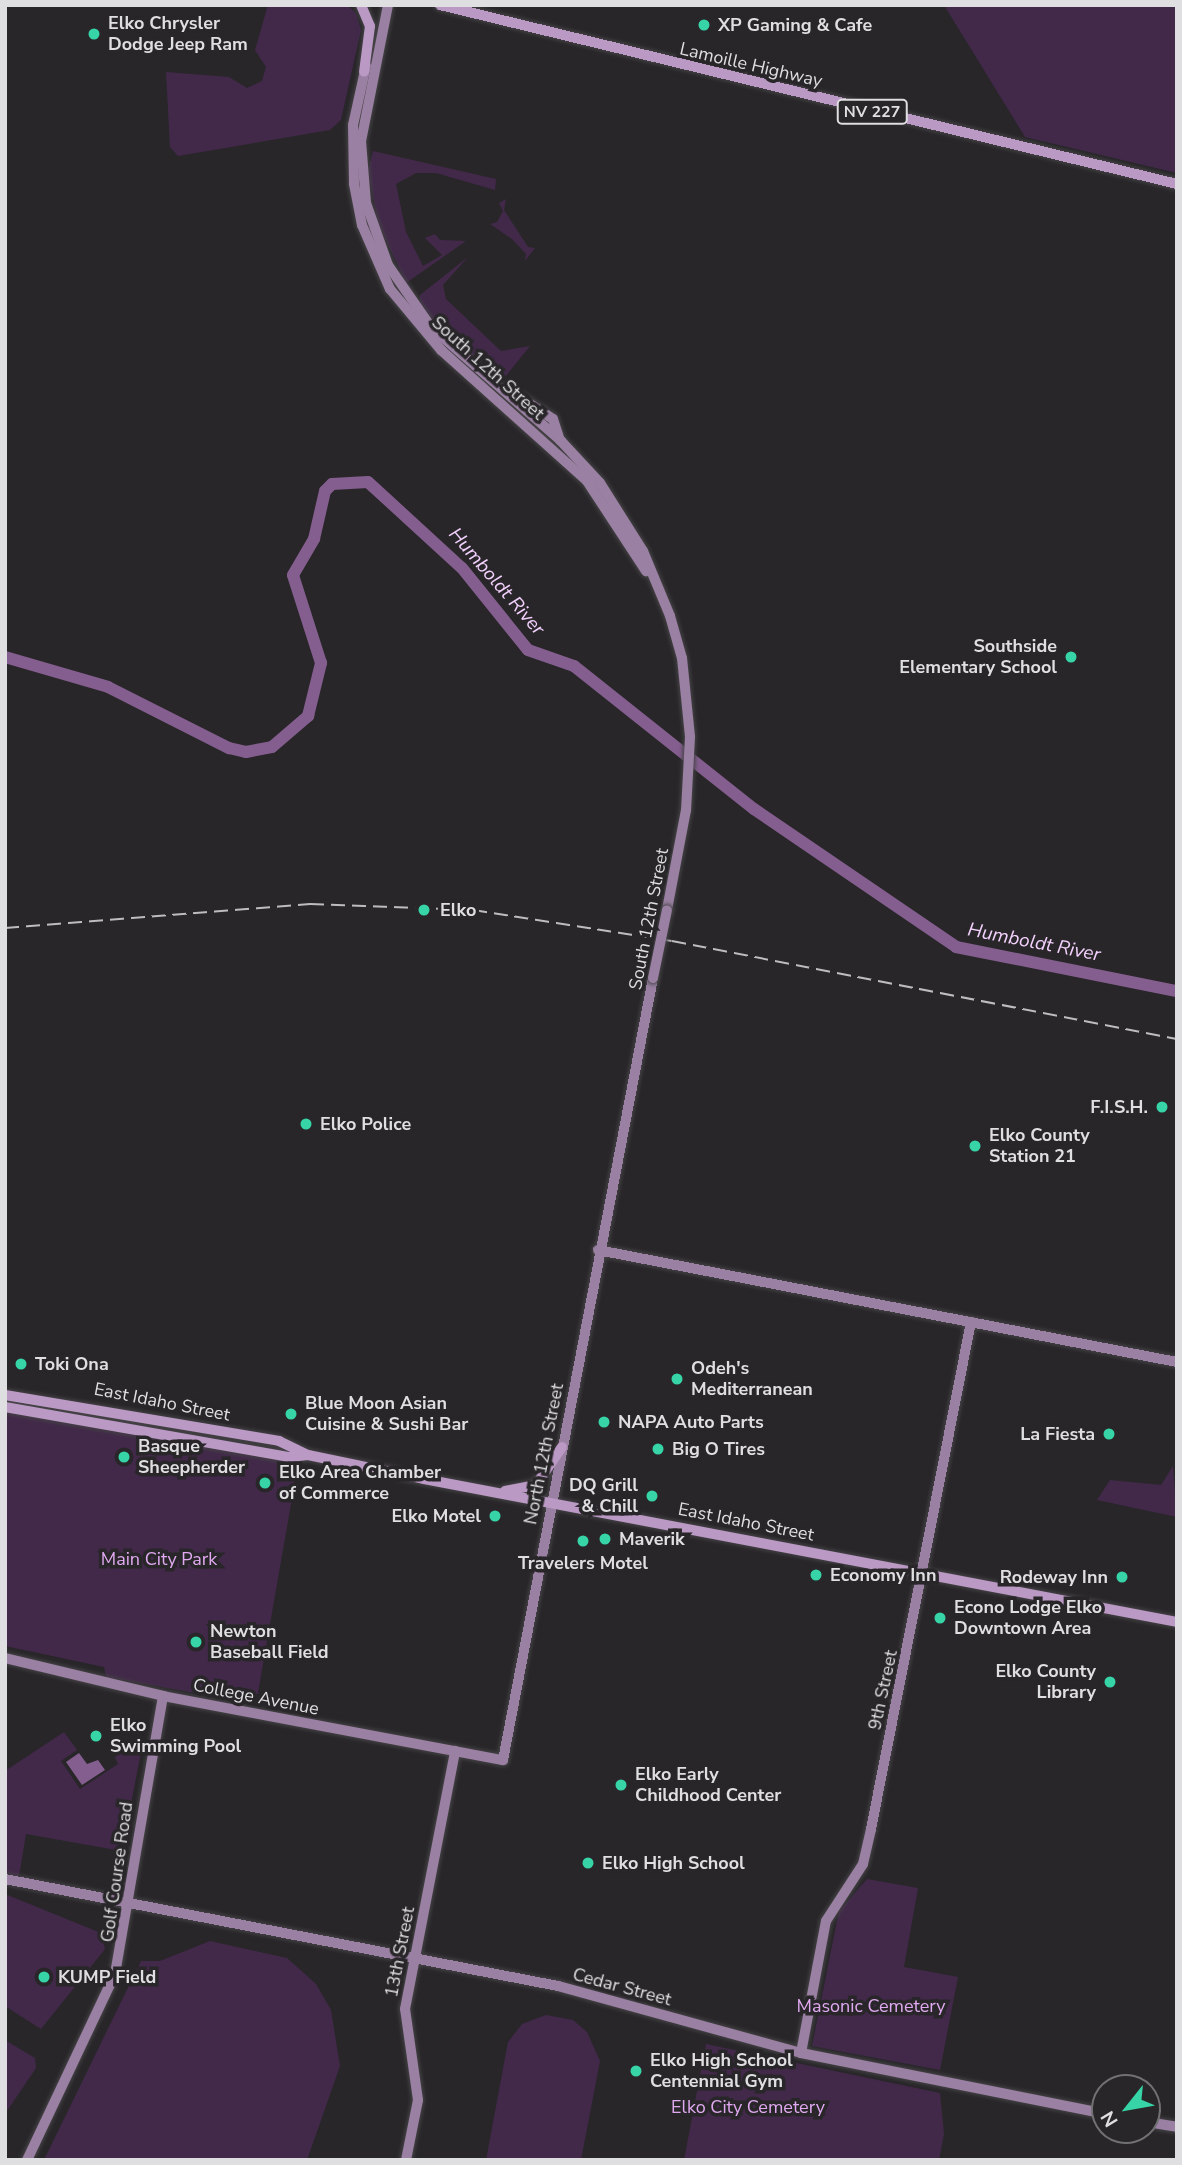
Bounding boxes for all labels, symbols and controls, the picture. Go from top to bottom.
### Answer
place label: Elko Chrysler Dodge Jeep Ram [108,13,248,56]
place label: XP Gaming & Cafe [718,14,872,36]
marker: XP Gaming & Cafe [696,17,712,33]
marker: Elko Chrysler Dodge Jeep Ram [86,26,102,42]
street label: Lamoille Highway [677,38,825,92]
road number: NV 227 [835,100,909,124]
street label: South 12th Street [427,312,549,424]
water label: Humboldt River [443,524,549,640]
place label: Southside Elementary School [899,636,1057,678]
marker: Southside Elementary School [1063,649,1079,665]
street label: South 12th Street [625,846,673,992]
place label: Elko [440,899,476,921]
marker: Elko [414,900,434,920]
water label: Humboldt River [966,919,1102,967]
place label: F.I.S.H. [1090,1096,1148,1118]
marker: F.I.S.H. [1154,1099,1170,1115]
place label: Elko Police [320,1113,411,1135]
marker: Elko Police [298,1116,314,1132]
place label: Elko County Station 21 [989,1125,1090,1168]
marker: Elko County Station 21 [967,1138,983,1154]
place label: Toki Ona [35,1353,109,1375]
marker: Toki Ona [13,1356,29,1372]
place label: Odeh's Mediterranean [691,1358,813,1400]
marker: Odeh's Mediterranean [669,1371,685,1387]
street label: East Idaho Street [92,1378,232,1426]
street label: North 12th Street [520,1382,568,1526]
place label: Blue Moon Asian Cuisine & Sushi Bar [305,1393,468,1436]
marker: Blue Moon Asian Cuisine & Sushi Bar [283,1406,299,1422]
place label: NAPA Auto Parts [618,1411,764,1433]
marker: NAPA Auto Parts [596,1414,612,1430]
place label: La Fiesta [1020,1423,1095,1445]
marker: La Fiesta [1101,1426,1117,1442]
place label: Basque Sheepherder [138,1436,245,1478]
place label: Big O Tires [672,1438,765,1460]
marker: Big O Tires [650,1441,666,1457]
marker: Basque Sheepherder [116,1449,132,1465]
place label: Elko Area Chamber of Commerce [279,1462,441,1504]
marker: Elko Area Chamber of Commerce [257,1475,273,1491]
place label: DQ Grill & Chill [569,1475,638,1518]
marker: DQ Grill & Chill [644,1488,660,1504]
street label: East Idaho Street [676,1498,816,1546]
place label: Elko Motel [392,1505,481,1527]
marker: Elko Motel [487,1508,503,1524]
place label: Maverik [619,1528,685,1550]
marker: Maverik [597,1531,613,1547]
marker: Travelers Motel [575,1533,591,1549]
park label: Main City Park [101,1548,217,1570]
place label: Travelers Motel [518,1552,648,1574]
place label: Economy Inn [830,1564,936,1586]
place label: Rodeway Inn [1000,1566,1108,1588]
marker: Economy Inn [808,1567,824,1583]
marker: Rodeway Inn [1114,1569,1130,1585]
place label: Econo Lodge Elko Downtown Area [954,1597,1102,1640]
marker: Econo Lodge Elko Downtown Area [932,1610,948,1626]
place label: Newton Baseball Field [210,1621,329,1664]
marker: Newton Baseball Field [188,1634,204,1650]
street label: 9th Street [864,1648,902,1732]
place label: Elko County Library [995,1661,1096,1704]
street label: College Avenue [191,1674,321,1720]
marker: Elko County Library [1102,1674,1118,1690]
place label: Elko Swimming Pool [110,1715,241,1758]
marker: Elko Swimming Pool [88,1728,104,1744]
place label: Elko Early Childhood Center [635,1764,781,1806]
marker: Elko Early Childhood Center [613,1777,629,1793]
street label: Golf Course Road [96,1800,138,1944]
place label: Elko High School [602,1852,745,1874]
marker: Elko High School [580,1855,596,1871]
street label: 13th Street [381,1905,419,1999]
street label: Cedar Street [570,1963,674,2011]
place label: KUMP Field [58,1966,156,1988]
marker: KUMP Field [36,1969,52,1985]
park label: Masonic Cemetery [796,1995,946,2017]
place label: Elko High School Centennial Gym [650,2050,793,2092]
marker: Elko High School Centennial Gym [628,2063,644,2079]
north arrow [1091,2074,1161,2144]
park label: Elko City Cemetery [671,2096,825,2118]
text: N [1095,2106,1125,2132]

